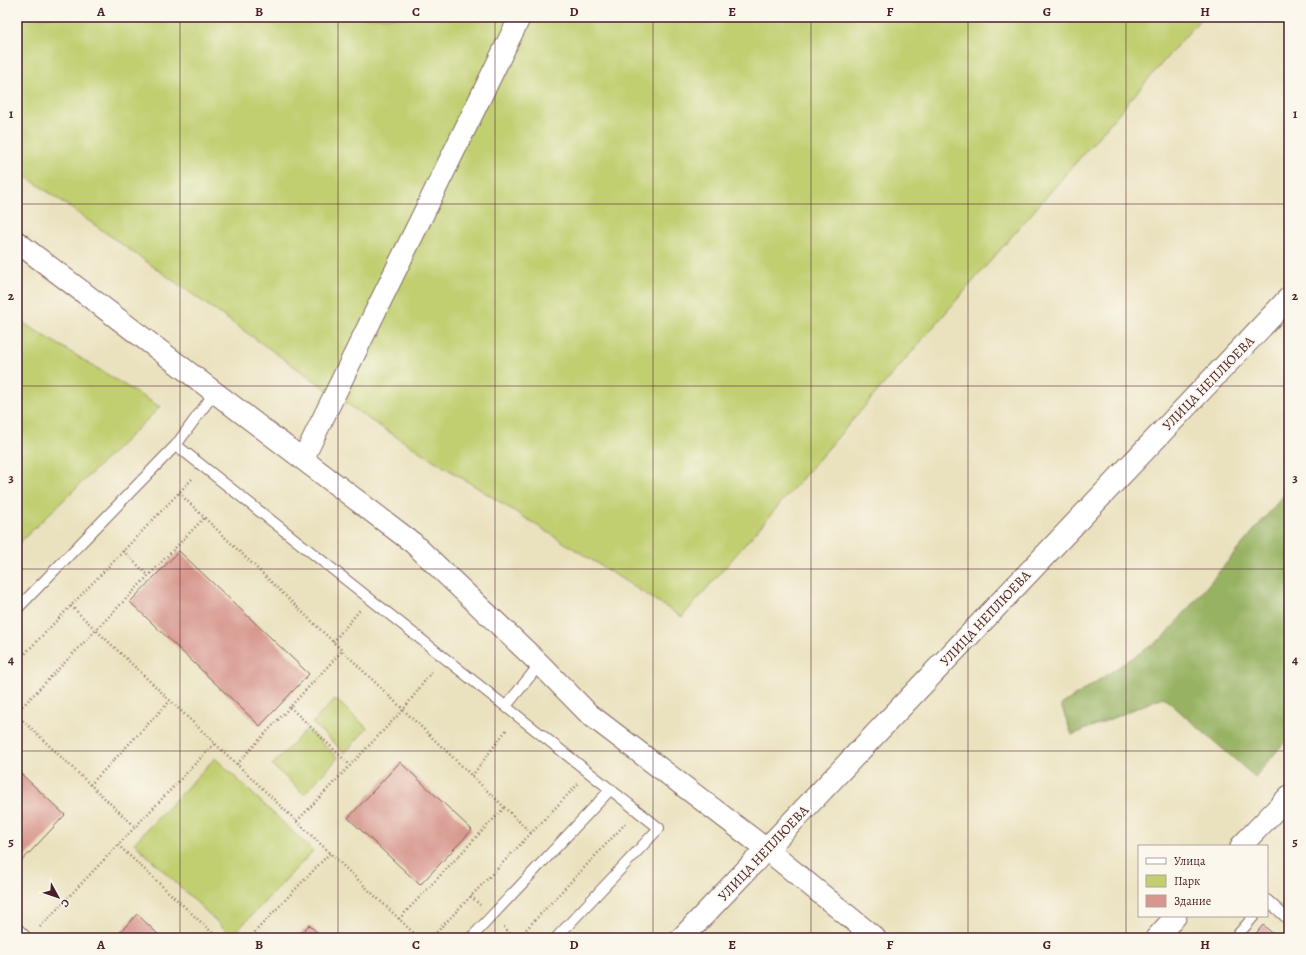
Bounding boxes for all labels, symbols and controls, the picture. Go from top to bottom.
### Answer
text: A [96,3,106,20]
text: B [255,3,263,20]
text: C [412,3,420,20]
text: D [569,3,579,20]
text: E [728,3,736,20]
text: F [887,3,894,20]
text: G [1043,3,1051,20]
text: H [1200,3,1210,20]
text: 1 [9,105,14,122]
text: 1 [1293,105,1298,122]
text: 2 [8,287,15,304]
text: 2 [1292,287,1299,304]
street label: УЛИЦА НЕПЛЮЕВА [1158,331,1259,435]
text: 3 [8,469,14,486]
text: 3 [1292,469,1298,486]
street label: УЛИЦА НЕПЛЮЕВА [936,566,1035,670]
text: 4 [8,651,14,668]
text: 4 [1292,651,1298,668]
street label: УЛИЦА НЕПЛЮЕВА [714,801,813,905]
text: 5 [8,833,14,850]
text: 5 [1292,833,1298,850]
legend [1138,845,1268,917]
text: Улица [1174,853,1206,869]
text: Парк [1174,873,1200,889]
north arrow [38,877,78,917]
text: Здание [1174,893,1211,909]
text: С [57,896,73,911]
text: A [96,936,106,953]
text: B [255,936,263,953]
text: C [412,936,420,953]
text: D [569,936,579,953]
text: E [728,936,736,953]
text: F [887,936,894,953]
text: G [1043,936,1051,953]
text: H [1200,936,1210,953]

